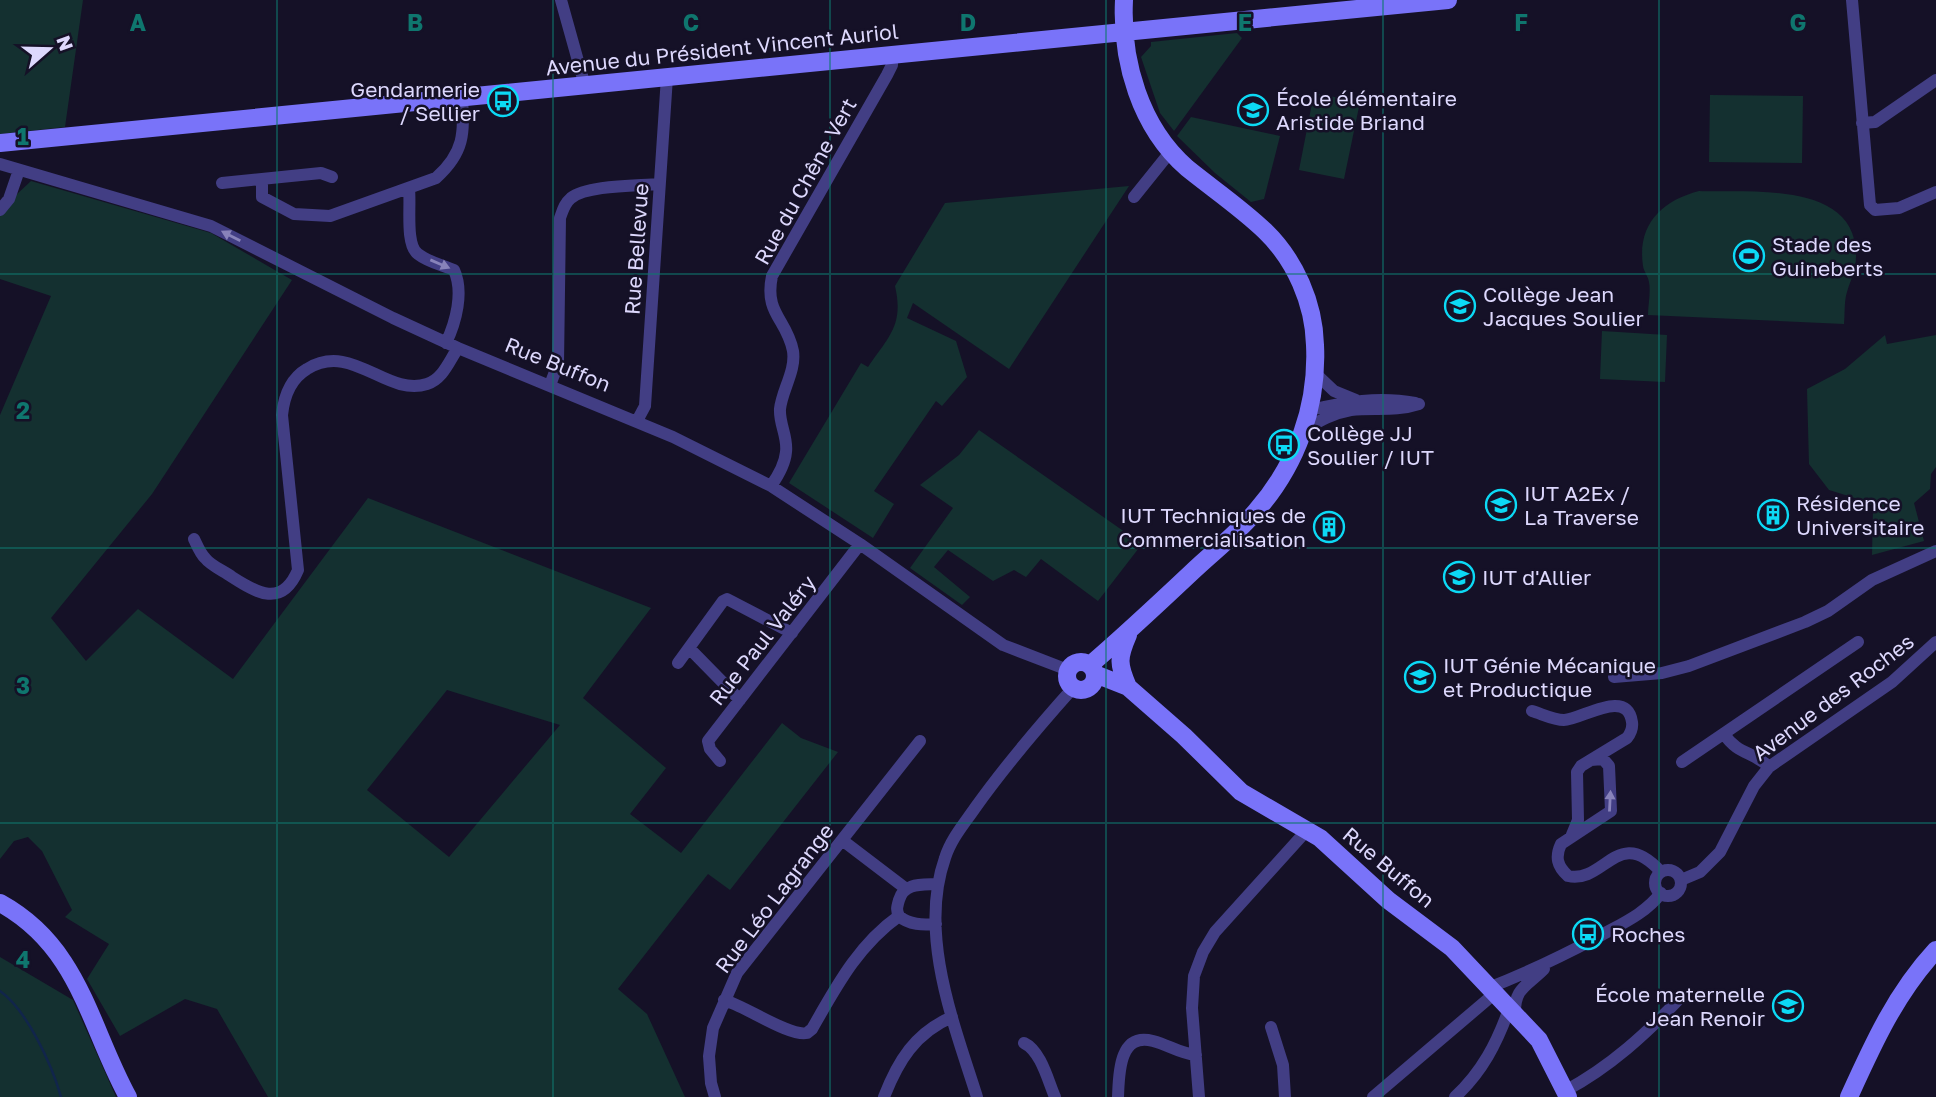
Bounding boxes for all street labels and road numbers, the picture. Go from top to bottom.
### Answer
street label: Avenue du Président Vincent Auriol [544,18,900,80]
street label: Rue du Chêne Vert [748,93,862,269]
street label: Rue Bellevue [618,182,654,316]
street label: Rue Buffon [501,331,615,397]
street label: Rue Paul Valéry [703,570,821,710]
street label: Avenue des Roches [1747,628,1919,766]
street label: Rue Léo Lagrange [709,818,839,978]
street label: Rue Buffon [1338,821,1440,913]

